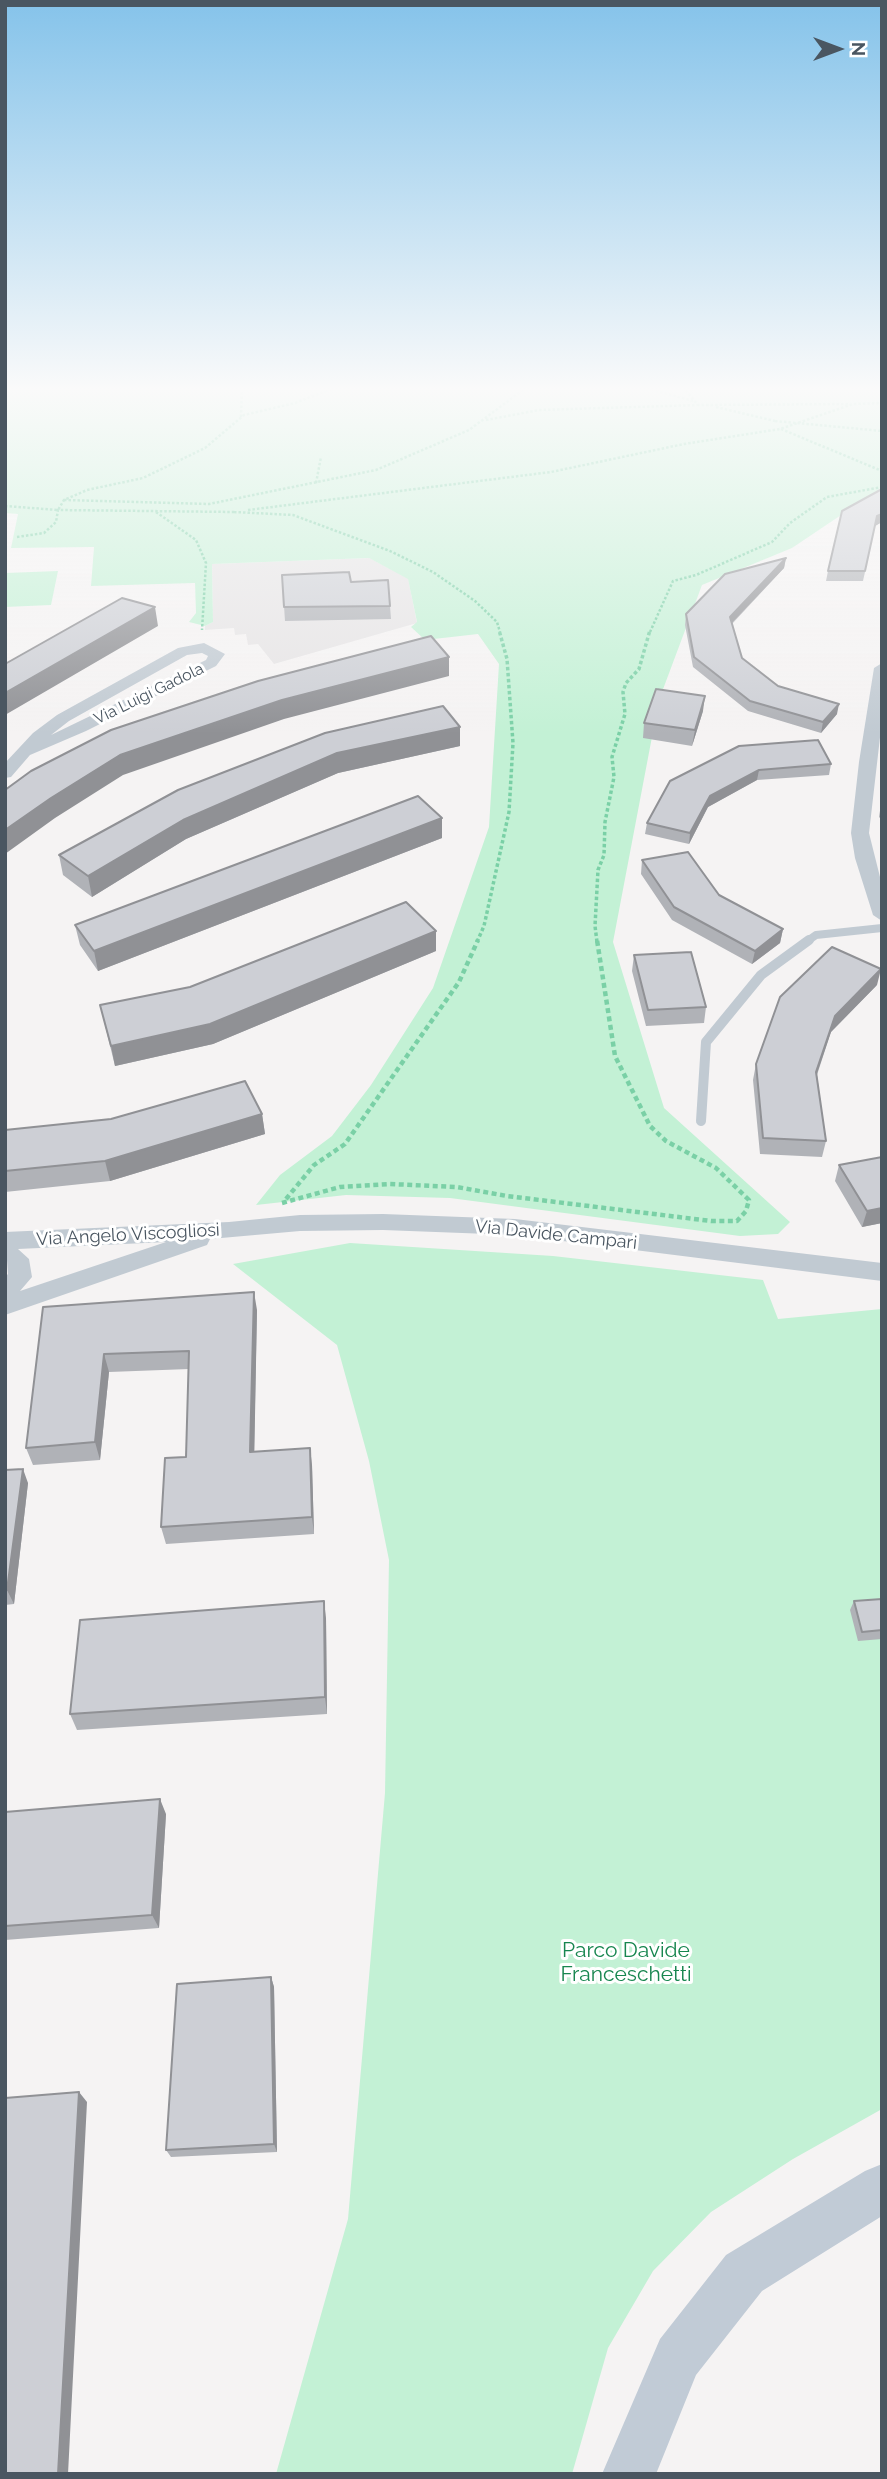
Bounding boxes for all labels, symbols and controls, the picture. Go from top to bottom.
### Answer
north arrow [803,14,873,84]
text: N [848,42,870,56]
street label: Via Luigi Gadola [91,659,207,729]
street label: Via Davide Campari [474,1216,638,1254]
street label: Via Angelo Viscogliosi [36,1219,220,1251]
park label: Parco Davide Franceschetti [560,1938,692,1988]

